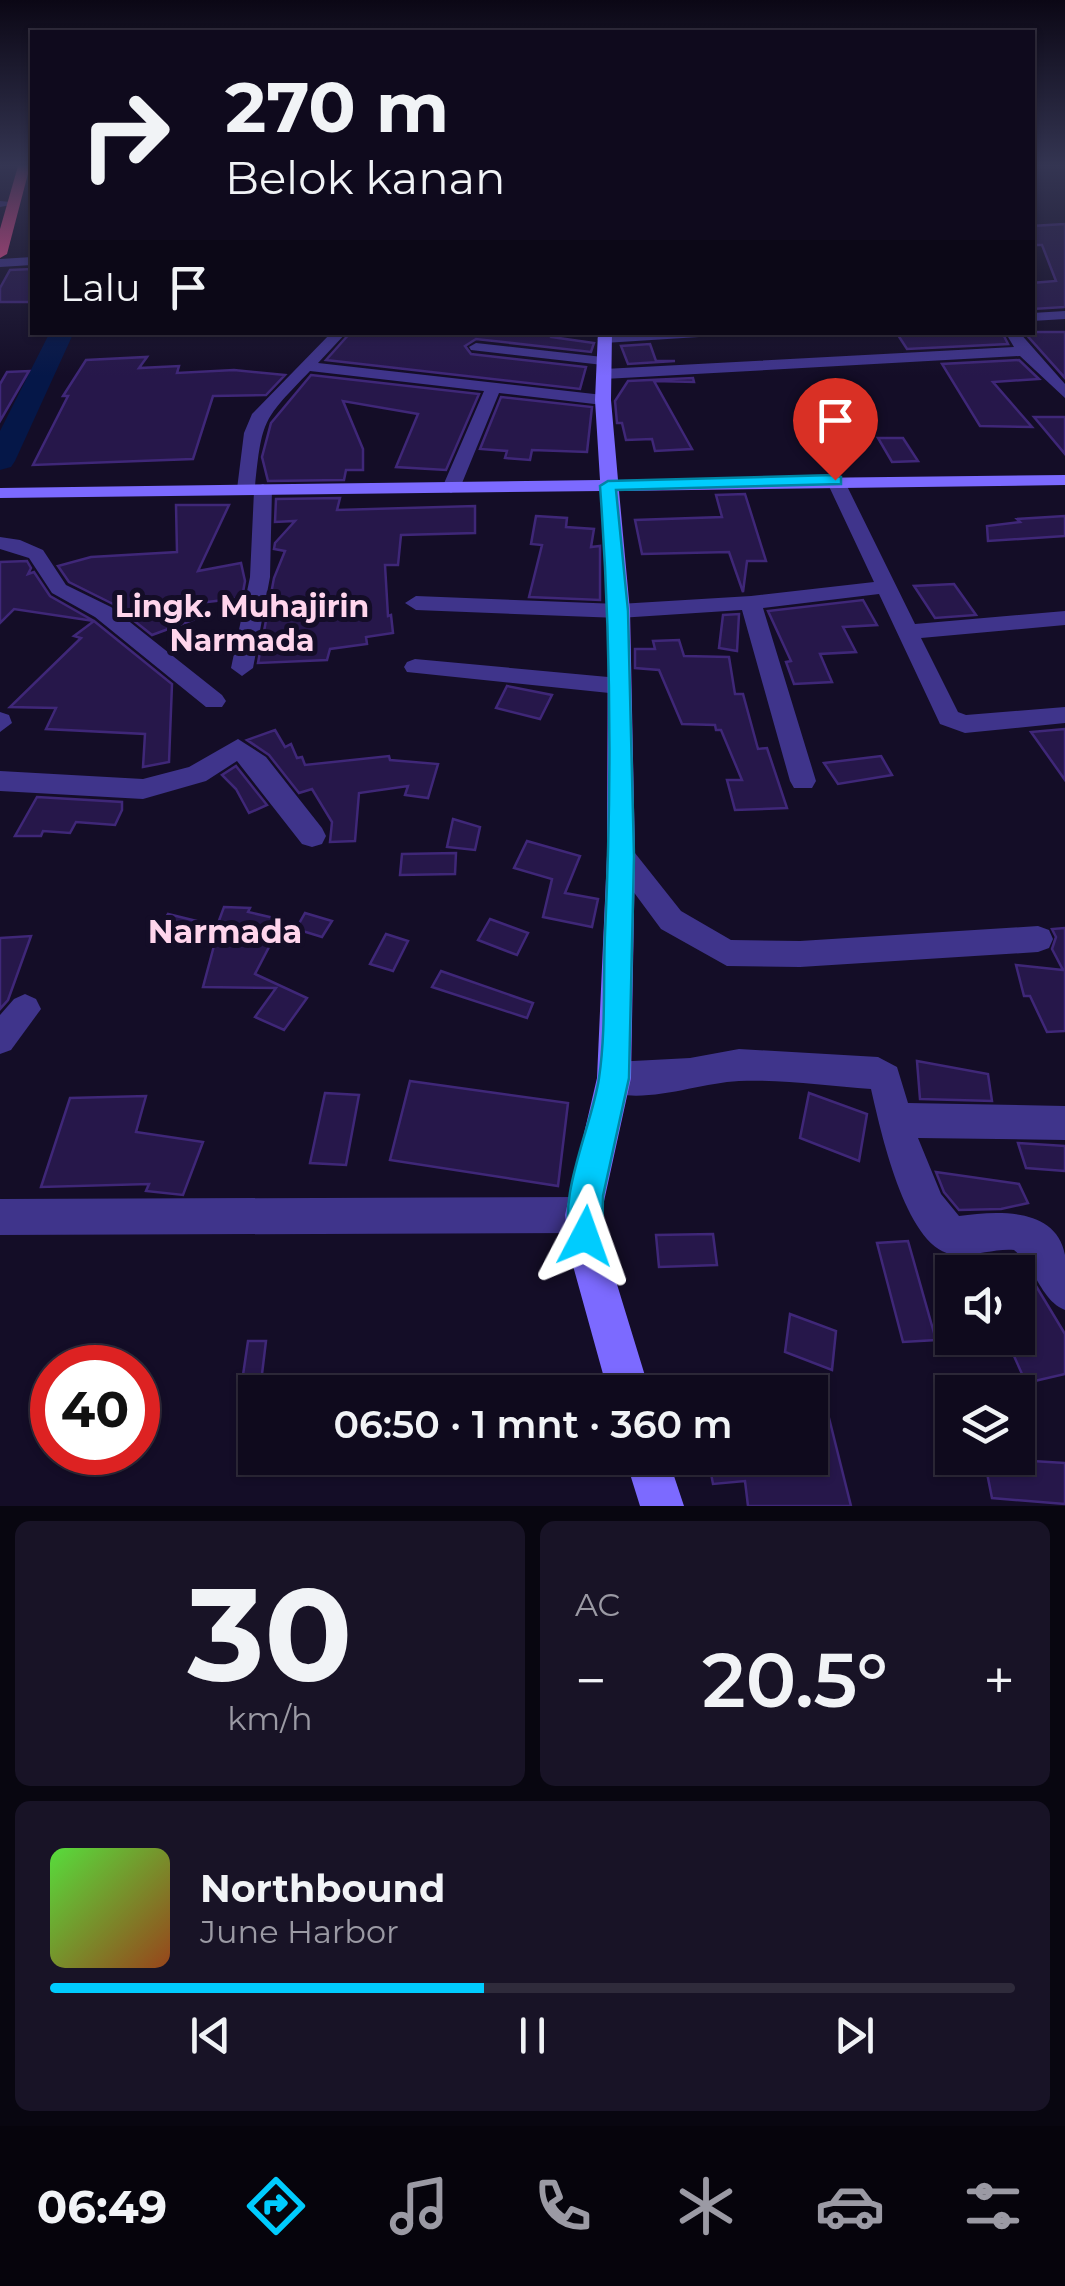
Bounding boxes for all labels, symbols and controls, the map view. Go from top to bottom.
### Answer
text: 270 m [225,64,449,150]
icon: right [60,70,190,200]
text: Belok kanan [225,150,506,205]
icon: arrive [161,260,216,315]
text: Lalu [60,264,141,311]
pin [793,378,878,481]
icon: arrive [808,393,863,448]
district label: Lingk. Muhajirin Narmada [115,588,369,659]
district label: Narmada [148,912,302,951]
position arrow [533,1184,637,1288]
map controls [935,1255,1035,1475]
button: sound [935,1255,1035,1355]
speed limit sign: 40 [30,1345,160,1475]
button: layers [935,1375,1035,1475]
text: 06:50 · 1 mnt · 360 m [333,1401,733,1448]
text: 30 [187,1554,353,1713]
text: AC [575,1585,620,1624]
text: 20.5° [702,1634,888,1726]
text: − [575,1647,607,1714]
text: + [983,1647,1015,1714]
text: km/h [227,1699,313,1738]
text: Northbound [200,1865,445,1912]
text: June Harbor [200,1912,399,1951]
icon: previous [183,2008,238,2063]
icon: pause [505,2008,560,2063]
icon: next [827,2008,882,2063]
icon: directions [241,2171,311,2241]
icon: music [384,2171,454,2241]
icon: phone [528,2171,598,2241]
icon: climate [671,2171,741,2241]
icon: car [815,2171,885,2241]
icon: filters [958,2171,1028,2241]
text: 06:49 [37,2179,167,2234]

